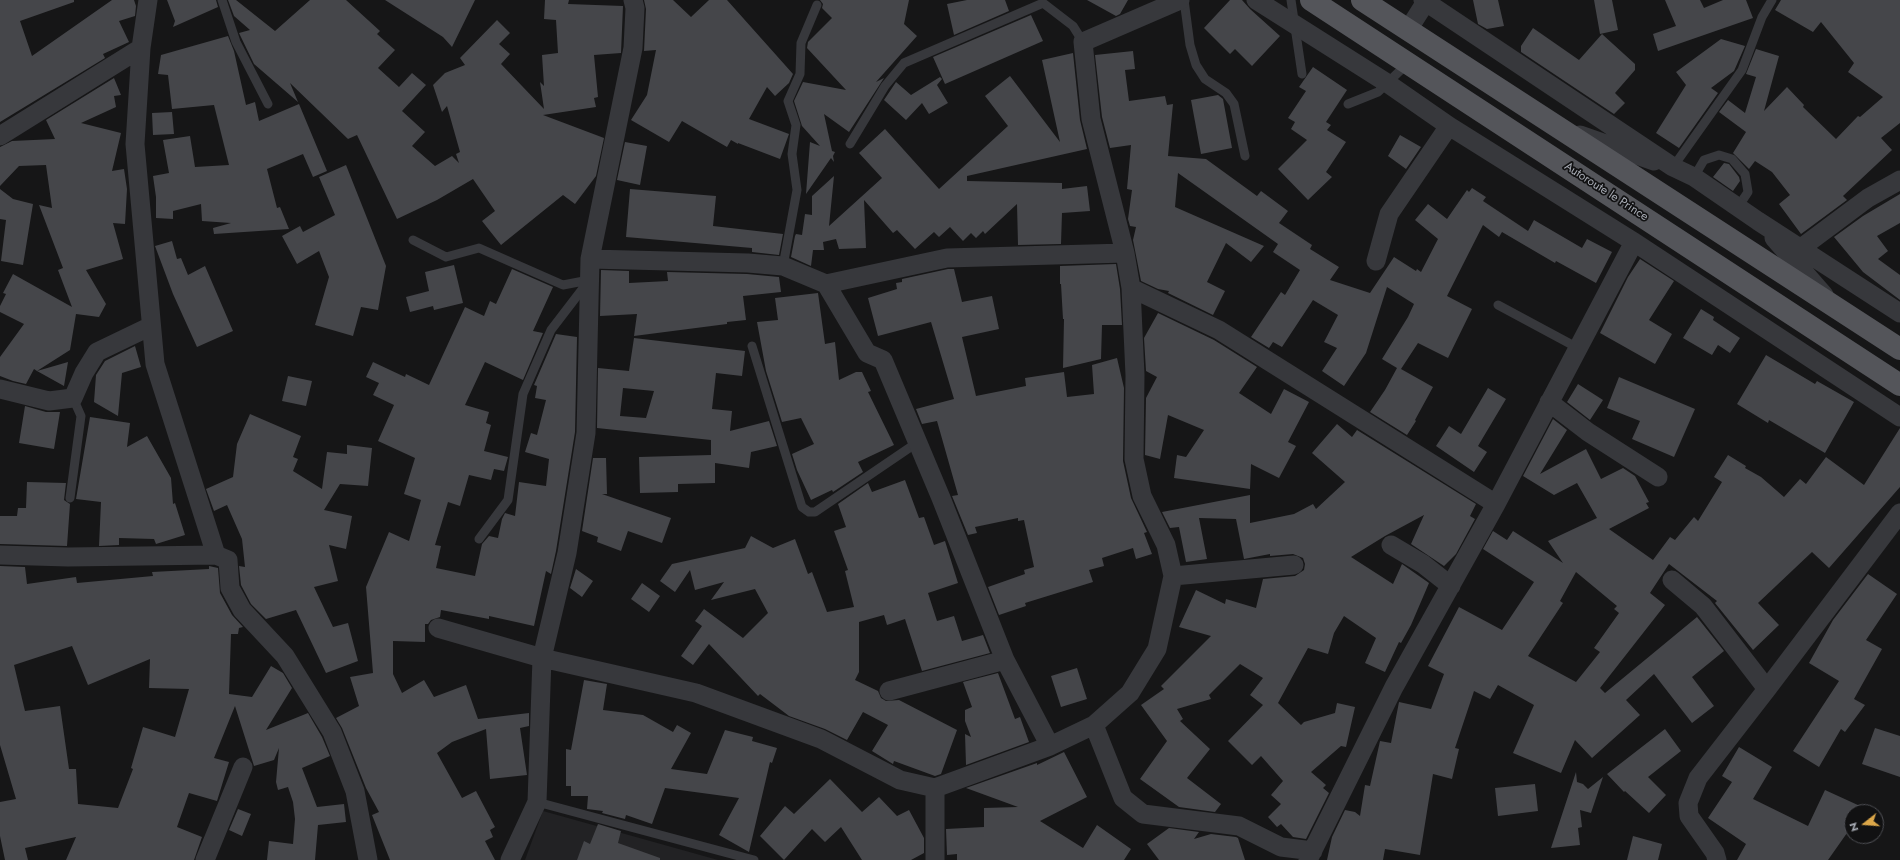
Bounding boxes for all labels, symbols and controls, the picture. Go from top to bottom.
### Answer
street label: Autoroute le Prince [1561,159,1651,225]
north arrow [1844,804,1884,844]
text: N [1845,821,1862,834]

